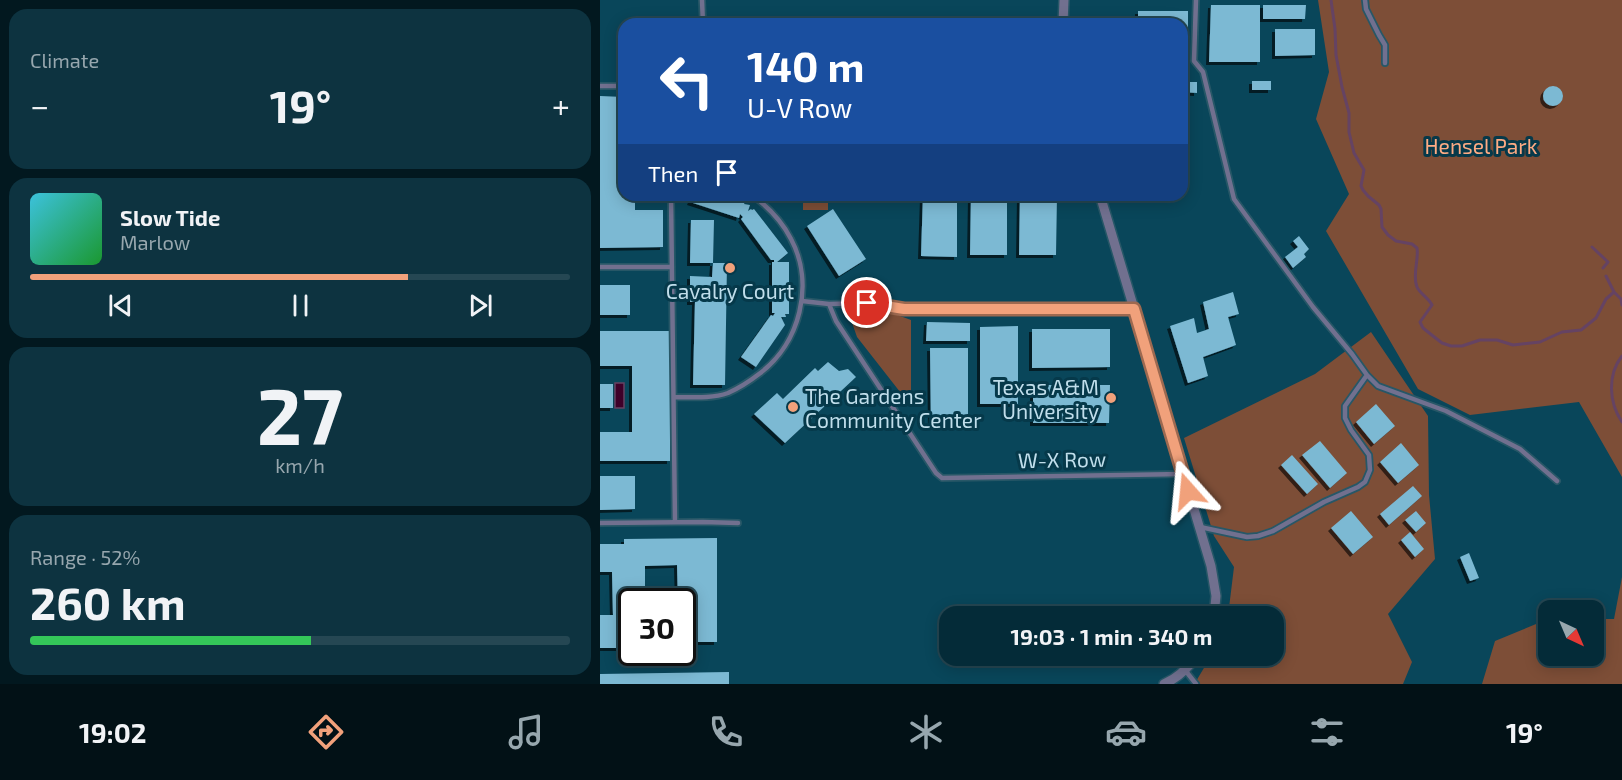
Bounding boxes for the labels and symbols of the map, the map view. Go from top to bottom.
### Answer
park label: Hensel Park [1425,133,1538,158]
marker: Cavalry Court [723,261,737,275]
pin [841,277,892,328]
place label: Cavalry Court [666,278,794,303]
place label: Texas A&M University [993,374,1099,423]
place label: The Gardens Community Center [805,383,982,432]
marker: Texas A&M University [1104,391,1118,405]
marker: The Gardens Community Center [786,400,800,414]
street label: W-X Row [1018,446,1106,472]
position arrow [1156,459,1220,523]
speed limit sign: 30 [618,588,696,666]
north arrow [1538,600,1604,666]

